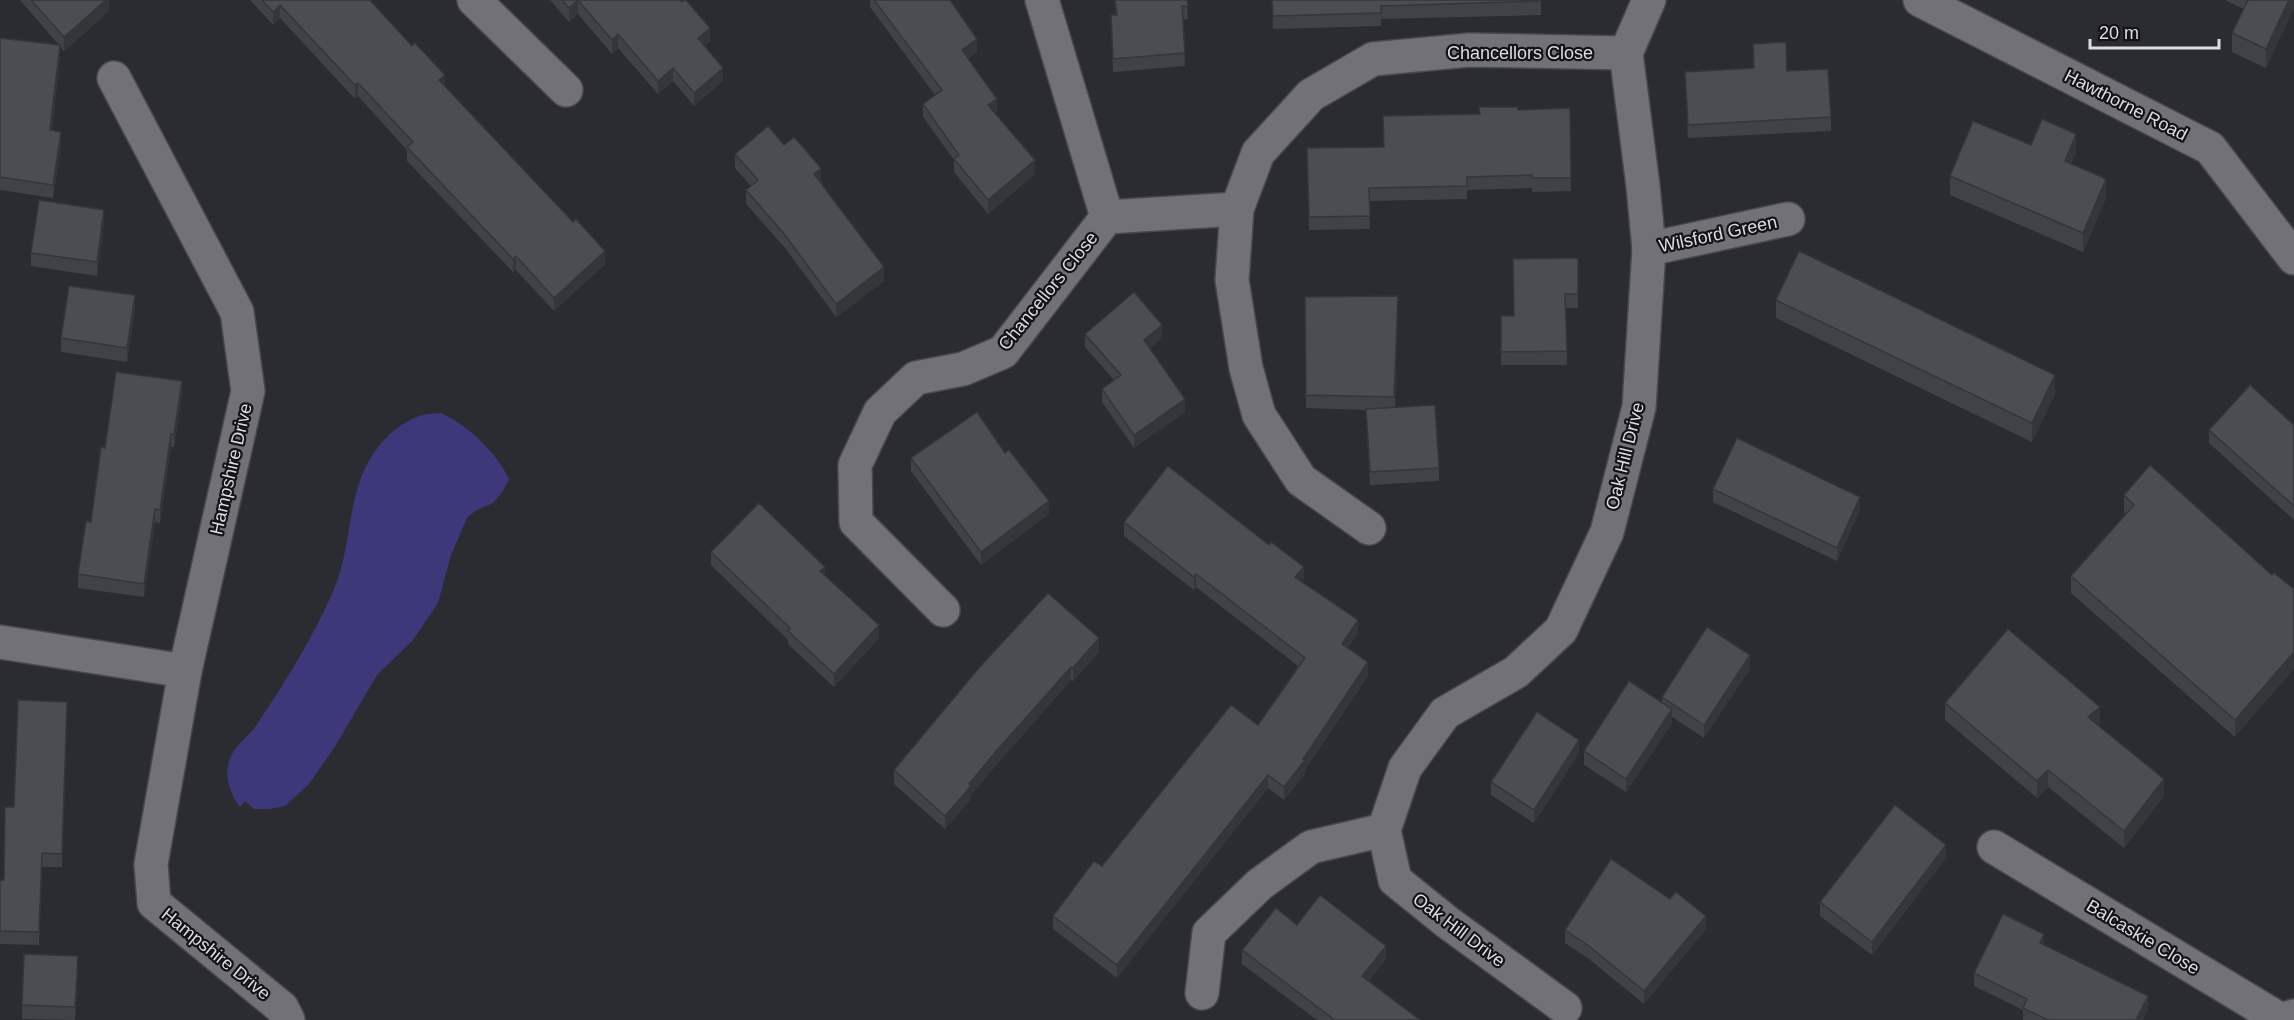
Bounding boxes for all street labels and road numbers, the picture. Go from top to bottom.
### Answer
street label: Chancellors Close [1447,43,1593,63]
street label: Hawthorne Road [2061,65,2191,145]
street label: Wilsford Green [1657,212,1779,256]
street label: Chancellors Close [994,228,1102,354]
street label: Oak Hill Drive [1602,400,1648,512]
street label: Hampshire Drive [206,401,256,537]
street label: Oak Hill Drive [1409,889,1509,971]
street label: Balcaskie Close [2083,895,2203,979]
street label: Hampshire Drive [158,904,274,1004]

